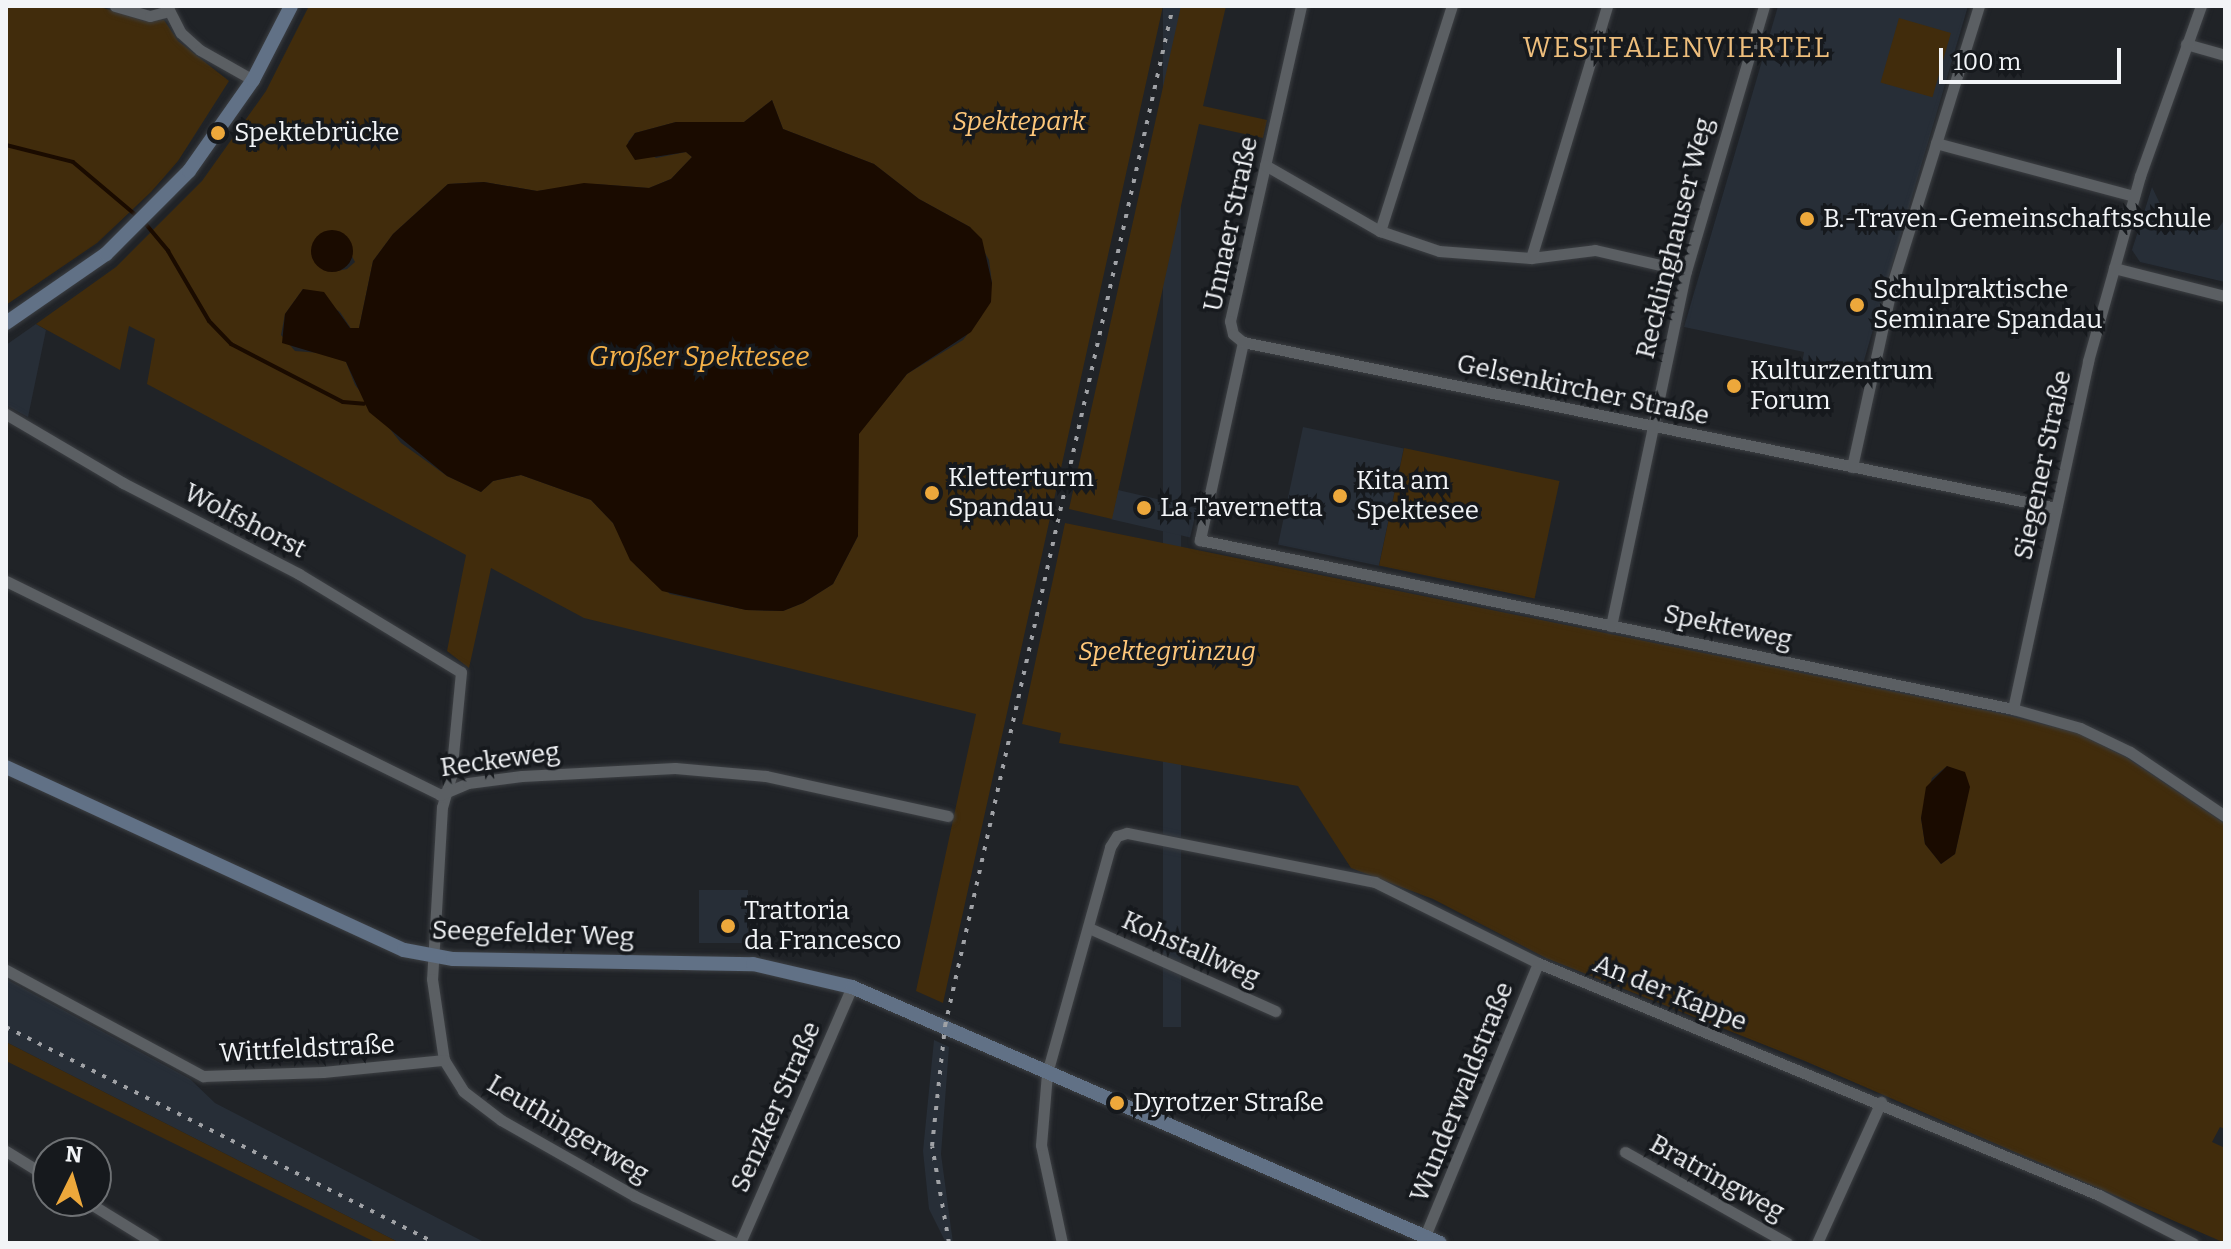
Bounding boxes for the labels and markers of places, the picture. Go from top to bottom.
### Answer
place label: Spektebrücke [234,117,400,149]
marker: Spektebrücke [209,124,227,142]
place label: B.-Traven-Gemeinschaftsschule [1823,203,2212,235]
marker: B.-Traven-Gemeinschaftsschule [1798,210,1816,228]
place label: Schulpraktische Seminare Spandau [1873,274,2102,336]
marker: Schulpraktische Seminare Spandau [1848,296,1866,314]
place label: Kulturzentrum Forum [1750,355,1933,416]
marker: Kulturzentrum Forum [1725,377,1743,395]
place label: Kletterturm Spandau [948,462,1094,524]
place label: Kita am Spektesee [1356,465,1479,526]
marker: Kletterturm Spandau [923,484,941,502]
marker: Kita am Spektesee [1331,487,1349,505]
place label: La Tavernetta [1160,492,1323,524]
marker: La Tavernetta [1135,499,1153,517]
place label: Trattoria da Francesco [744,895,901,956]
marker: Trattoria da Francesco [719,917,737,935]
place label: Dyrotzer Straße [1133,1087,1324,1119]
marker: Dyrotzer Straße [1108,1094,1126,1112]

